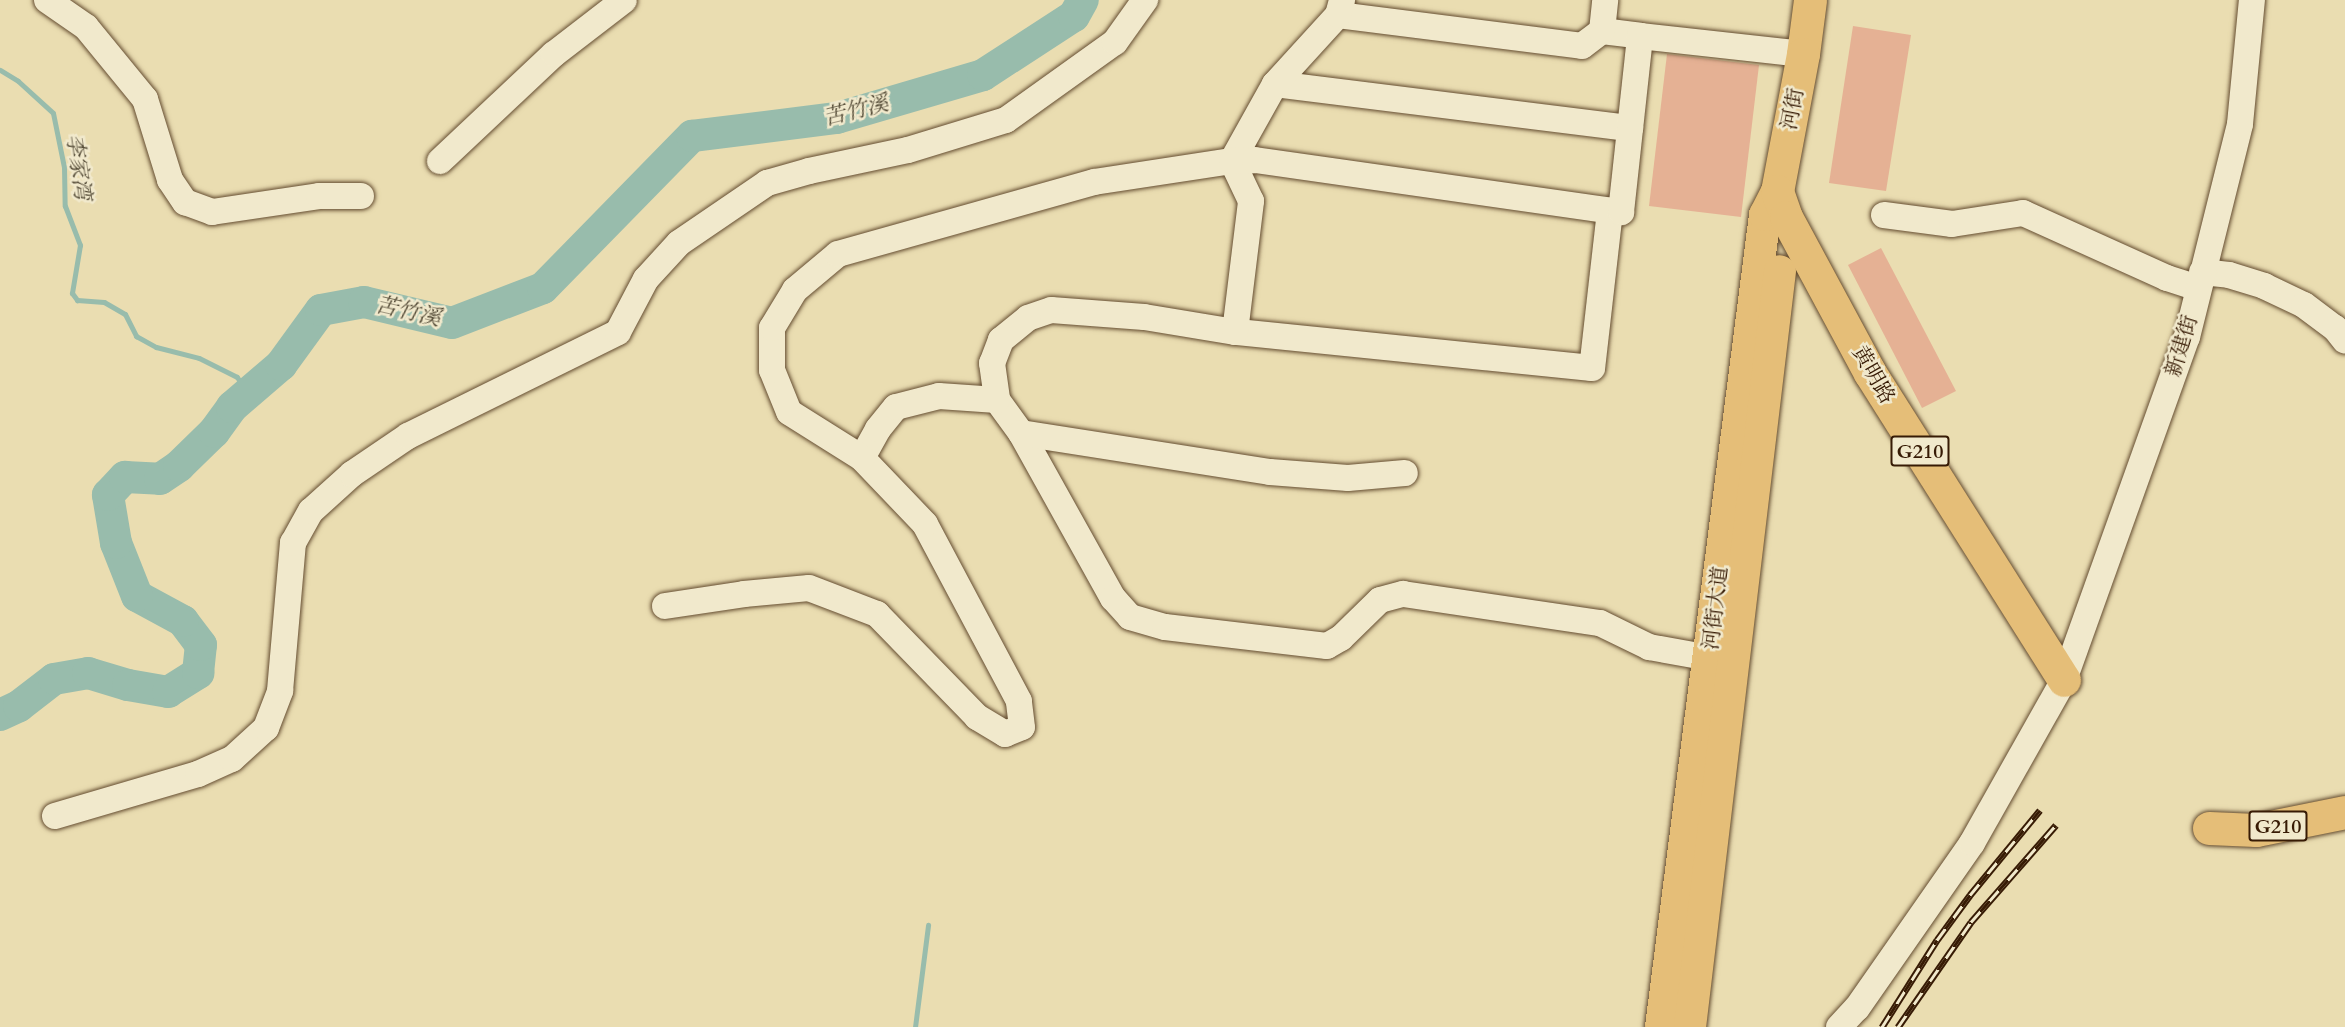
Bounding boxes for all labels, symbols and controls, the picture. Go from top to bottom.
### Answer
street label: 河街 [1777,86,1809,132]
water label: 苦竹溪 [821,90,891,132]
water label: 李家湾 [60,132,96,202]
water label: 苦竹溪 [373,292,443,332]
street label: 新建街 [2161,312,2203,380]
street label: 黄明路 [1846,341,1900,409]
road number: G210 [1890,434,1950,468]
street label: 河街大道 [1698,565,1734,651]
road number: G210 [2248,809,2308,843]

